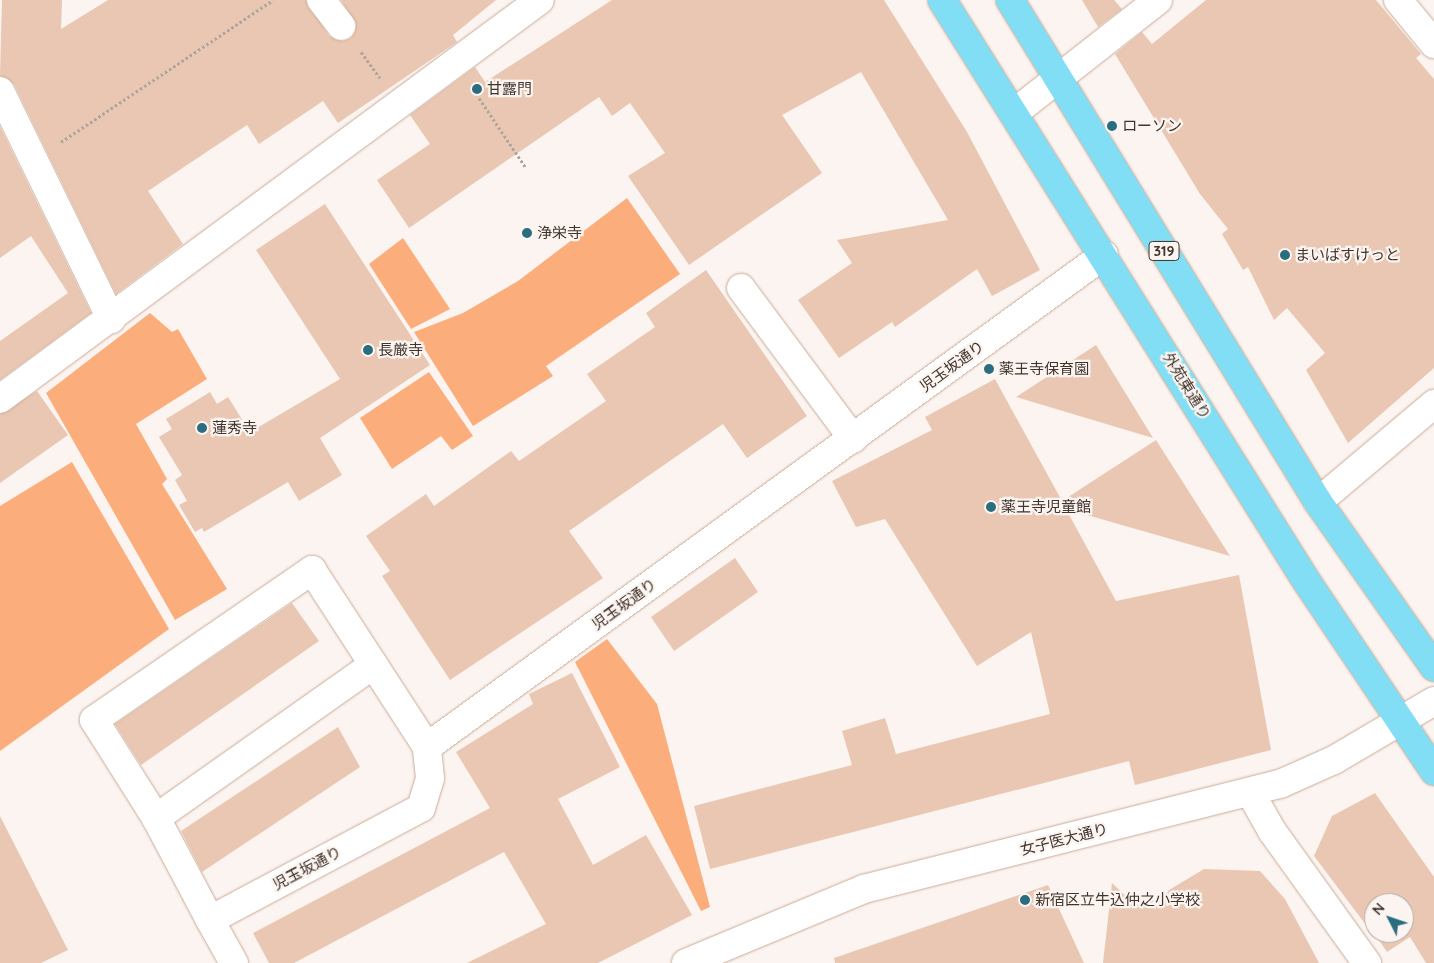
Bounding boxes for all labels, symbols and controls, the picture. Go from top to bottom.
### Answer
place label: 甘露門 [487,80,532,98]
marker: 甘露門 [471,83,483,95]
place label: ローソン [1122,117,1182,135]
marker: ローソン [1106,120,1118,132]
place label: 浄栄寺 [537,224,582,242]
marker: 浄栄寺 [521,227,533,239]
road number: 319 [1148,240,1180,262]
place label: まいばすけっと [1295,246,1400,264]
marker: まいばすけっと [1279,249,1291,261]
street label: 児玉坂通り [916,337,988,395]
place label: 長厳寺 [378,341,423,359]
marker: 長厳寺 [362,344,374,356]
street label: 外苑東通り [1159,349,1215,423]
place label: 薬王寺保育園 [999,360,1089,378]
marker: 薬王寺保育園 [983,363,995,375]
place label: 蓮秀寺 [212,419,257,437]
marker: 蓮秀寺 [196,422,208,434]
place label: 薬王寺児童館 [1001,498,1091,516]
marker: 薬王寺児童館 [985,501,997,513]
street label: 児玉坂通り [588,575,660,633]
street label: 女子医大通り [1018,819,1110,859]
street label: 児玉坂通り [270,842,344,894]
place label: 新宿区立牛込仲之小学校 [1035,891,1200,909]
north arrow [1364,893,1414,943]
marker: 新宿区立牛込仲之小学校 [1019,894,1031,906]
text: N [1368,899,1389,919]

